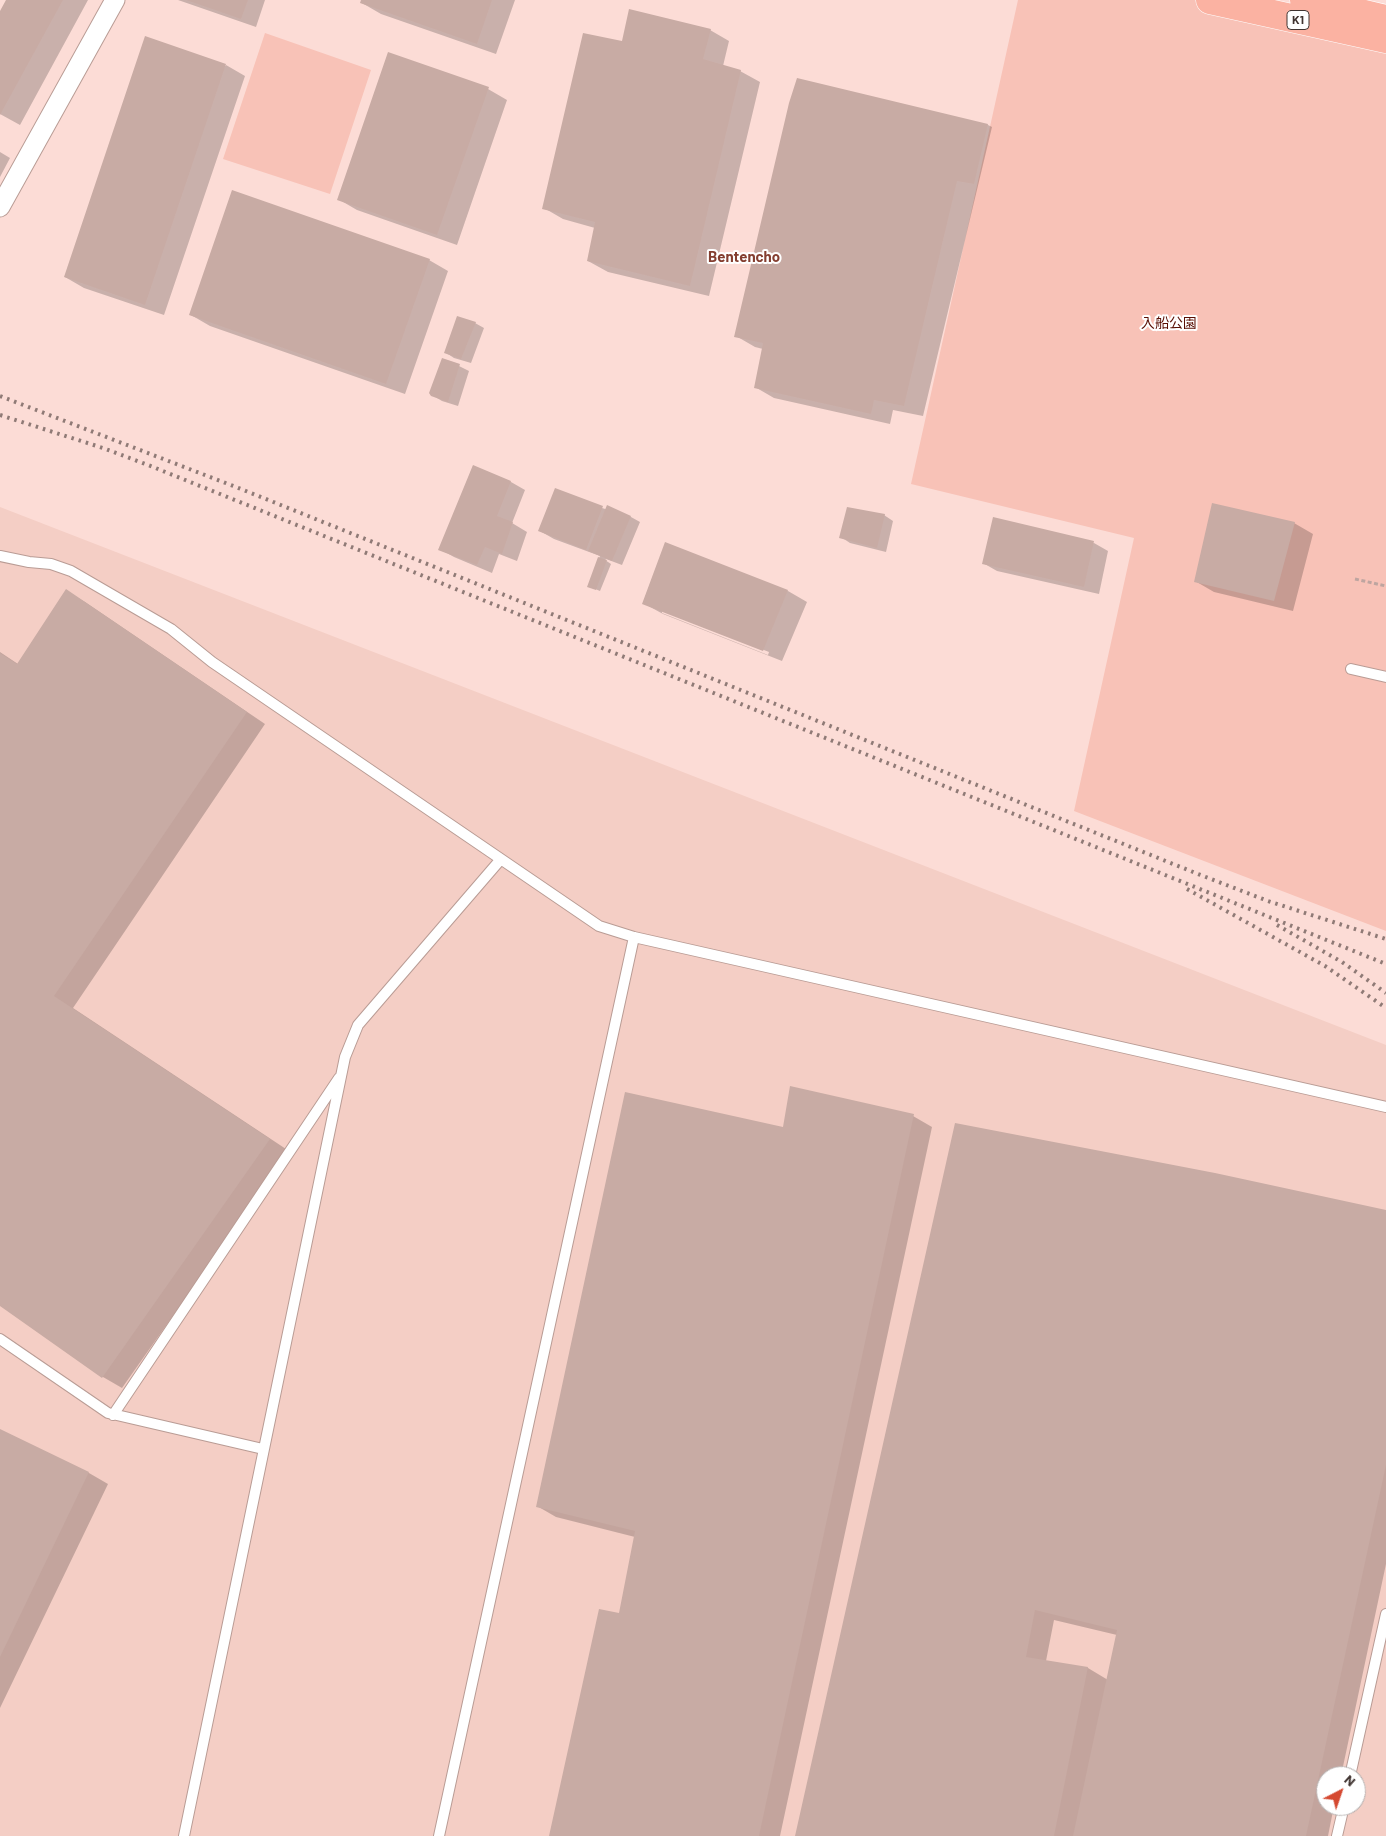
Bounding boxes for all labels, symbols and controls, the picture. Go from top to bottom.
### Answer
road number: K1 [1287,10,1309,30]
district label: Bentencho [708,248,780,266]
park label: 入船公園 [1141,315,1197,331]
north arrow [1316,1766,1366,1816]
text: N [1341,1771,1360,1790]

